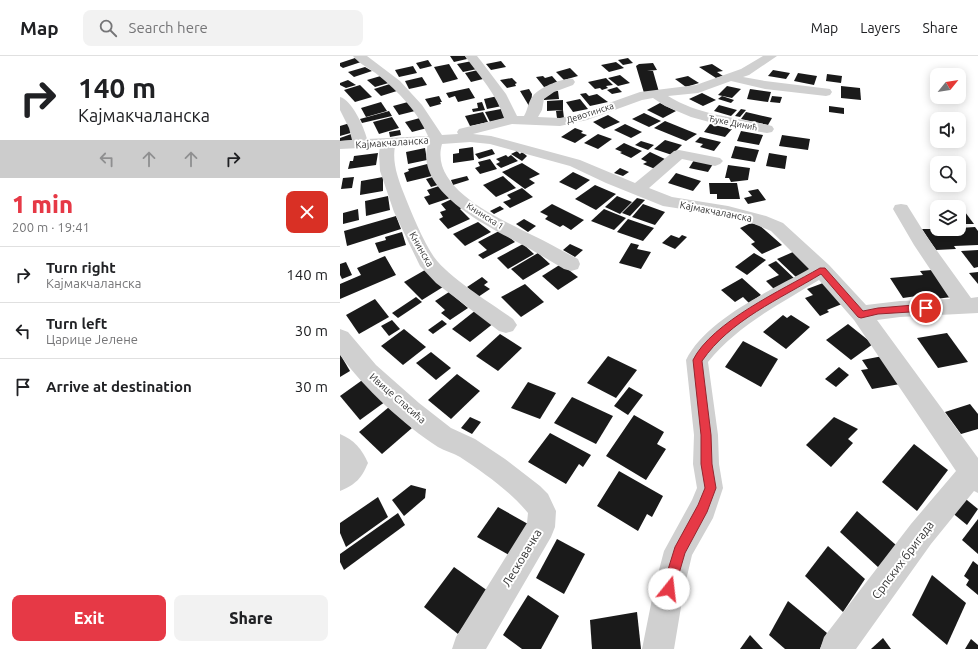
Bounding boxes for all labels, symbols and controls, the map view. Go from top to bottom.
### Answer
search box [83,10,363,46]
text: Map [20,17,59,39]
icon: search [97,17,119,39]
text: Search here [129,19,208,36]
text: Map [811,20,838,36]
text: Layers [860,20,900,36]
text: Share [922,20,958,36]
north arrow [930,68,966,104]
map controls [930,68,966,236]
icon: right [12,72,64,124]
text: 140 m [78,72,156,103]
street label: Девотинска [565,101,615,125]
text: Кајмакчаланска [78,105,210,125]
button: sound [930,112,966,148]
street label: Ђуке Динић [708,113,758,133]
street label: Кајмакчаланска [355,134,429,151]
icon: left [96,148,118,170]
icon: ahead [138,148,160,170]
icon: ahead [180,148,202,170]
icon: right [222,148,244,170]
button: search [930,156,966,192]
text: 1 min [12,191,73,218]
button: close [286,191,328,233]
street label: Кајмакчаланска [679,199,753,224]
button: layers [930,200,966,236]
street label: Книнска 1 [465,201,505,231]
text: 200 m · 19:41 [12,220,90,234]
street label: Книнска [407,230,436,269]
text: Turn right [46,259,116,276]
icon: right [12,264,34,286]
text: 140 m [286,266,328,283]
text: Кајмакчаланска [46,276,141,290]
pin [909,291,943,325]
icon: arrive [915,297,937,319]
text: Turn left [46,315,107,332]
icon: left [12,320,34,342]
text: 30 m [295,322,328,339]
text: Царице Јелене [46,332,138,346]
street label: Ивице Спасића [367,371,428,426]
icon: arrive [12,376,34,398]
text: Arrive at destination [46,378,192,395]
text: 30 m [295,378,328,395]
street label: Српских бригада [869,518,936,601]
street label: Лесковачка [499,527,544,589]
position arrow [648,568,690,610]
button: Exit [12,595,166,641]
button: Share [174,595,328,641]

